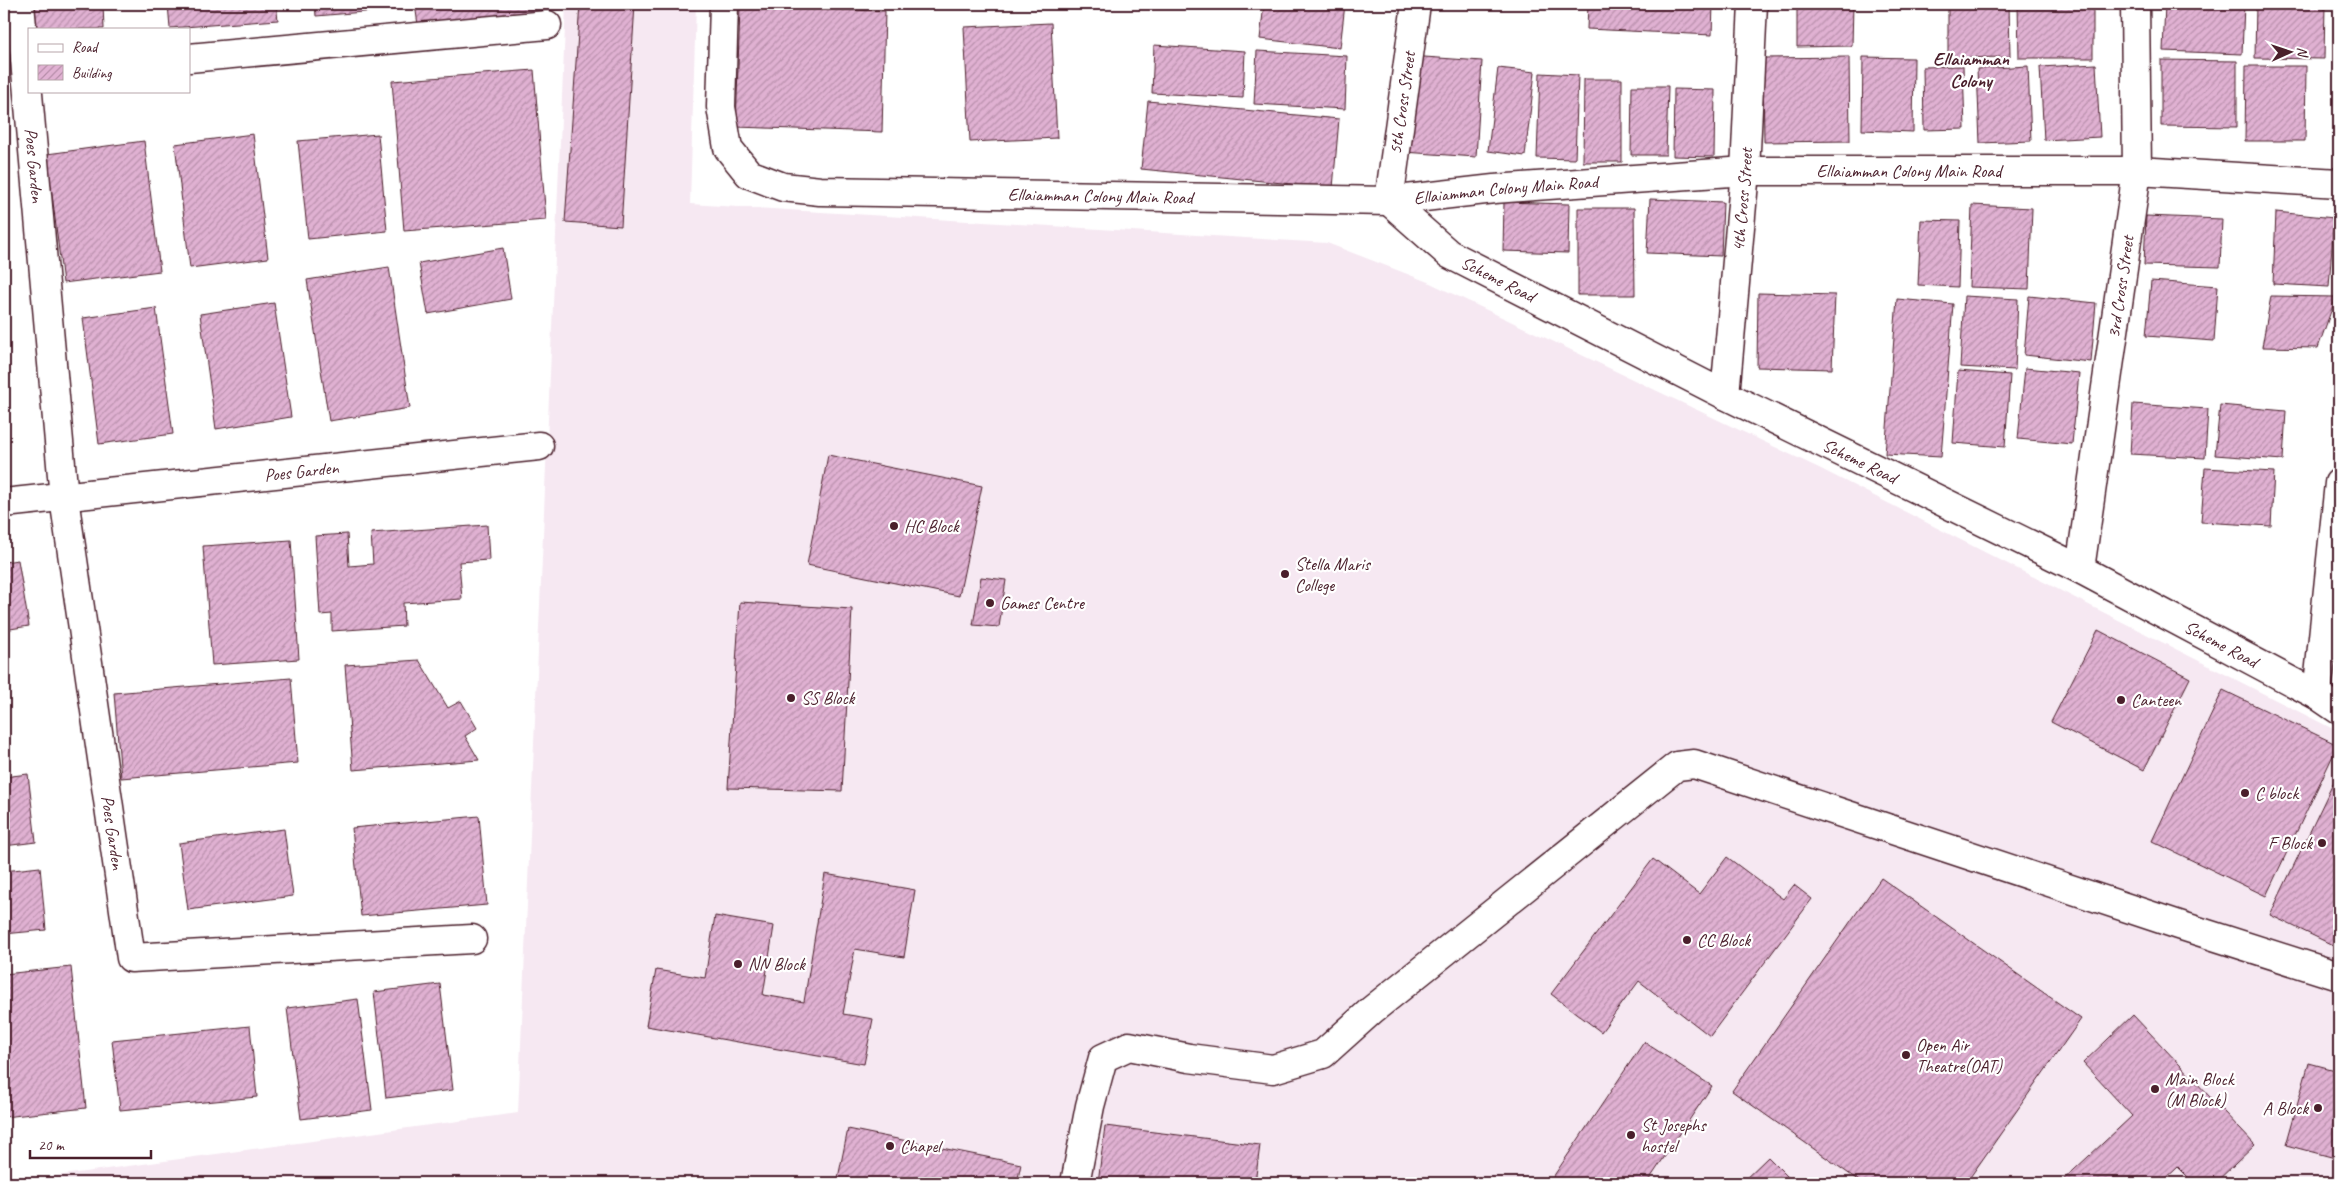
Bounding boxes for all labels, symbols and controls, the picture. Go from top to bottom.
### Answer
legend [28,28,190,92]
north arrow [2266,28,2316,78]
text: Road [72,38,99,57]
district label: Ellaiamman Colony [1933,47,2009,93]
text: N [2294,47,2311,58]
street label: 5th Cross Street [1384,48,1420,156]
text: Building [72,64,112,83]
street label: Poes Garden [20,127,49,204]
street label: 4th Cross Street [1727,146,1757,252]
street label: Ellaiamman Colony Main Road [1817,160,2004,182]
street label: Ellaiamman Colony Main Road [1413,170,1601,209]
street label: Ellaiamman Colony Main Road [1008,183,1196,209]
street label: 3rd Cross Street [2102,232,2139,339]
street label: Scheme Road [1457,251,1541,308]
street label: Scheme Road [1819,434,1903,490]
street label: Poes Garden [263,456,340,486]
place label: HC Block [904,515,960,537]
marker: HC Block [888,520,900,532]
place label: Stella Maris College [1295,553,1372,596]
marker: Stella Maris College [1279,568,1291,580]
place label: Games Centre [1000,592,1085,614]
marker: Games Centre [984,597,996,609]
street label: Scheme Road [2181,616,2264,674]
place label: SS Block [801,687,856,709]
place label: Canteen [2131,689,2182,711]
marker: SS Block [785,692,797,704]
marker: Canteen [2115,694,2127,706]
place label: C block [2255,782,2300,804]
marker: C block [2239,787,2251,799]
street label: Poes Garden [96,794,129,872]
place label: F Block [2268,832,2313,854]
marker: F Block [2316,837,2328,849]
place label: CC Block [1697,929,1751,951]
marker: CC Block [1681,934,1693,946]
place label: NN Block [748,953,806,975]
marker: NN Block [732,958,744,970]
place label: Open Air Theatre(OAT) [1916,1034,2003,1077]
marker: Open Air Theatre(OAT) [1900,1049,1912,1061]
place label: Main Block (M Block) [2165,1068,2235,1111]
marker: Main Block (M Block) [2149,1083,2161,1095]
place label: A Block [2263,1097,2309,1119]
marker: A Block [2312,1102,2324,1114]
place label: St Josephs hostel [1641,1114,1707,1157]
scale bar [30,1127,151,1159]
marker: St Josephs hostel [1625,1129,1637,1141]
place label: Chapel [900,1135,943,1157]
text: 20 m [38,1136,65,1155]
marker: Chapel [884,1140,896,1152]

